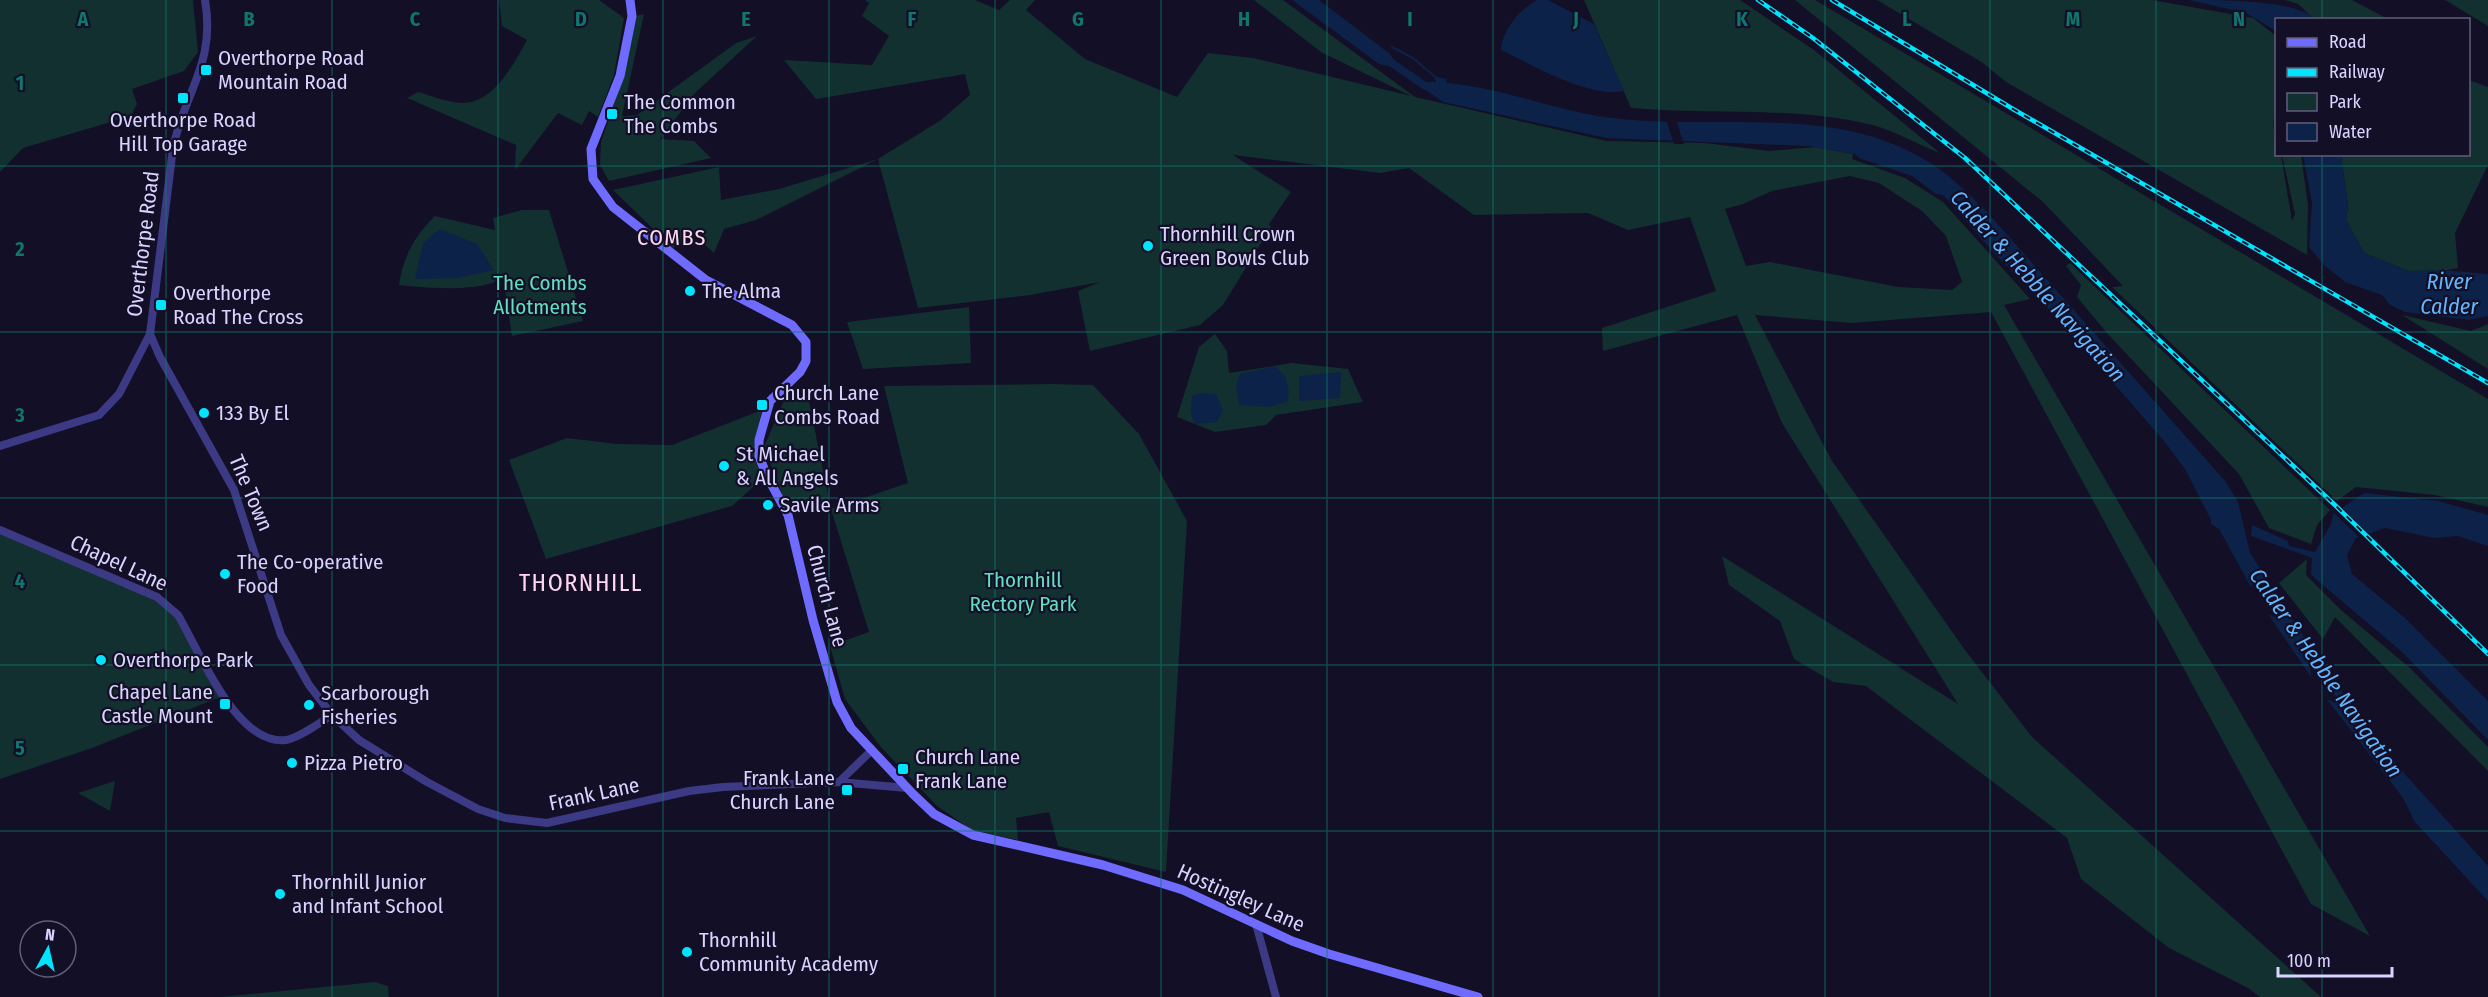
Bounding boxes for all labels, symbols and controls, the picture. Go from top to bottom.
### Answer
text: A [77,7,90,31]
text: B [243,7,255,31]
text: C [410,7,421,31]
text: D [575,7,587,31]
text: E [741,7,751,31]
text: F [908,7,917,31]
text: G [1072,7,1084,31]
text: H [1238,7,1250,31]
text: I [1407,7,1413,31]
text: J [1572,7,1579,31]
text: K [1736,7,1748,31]
text: L [1902,7,1912,31]
text: M [2066,7,2080,31]
text: N [2233,7,2245,31]
legend [2275,18,2470,156]
text: Road [2329,31,2366,53]
place label: Overthorpe Road Mountain Road [218,45,364,95]
text: Railway [2329,61,2385,83]
marker: Overthorpe Road Mountain Road [199,63,213,77]
text: 1 [16,71,24,95]
place label: The Common The Combs [624,89,736,139]
marker: Overthorpe Road Hill Top Garage [176,91,190,105]
text: Park [2329,91,2362,113]
place label: Overthorpe Road Hill Top Garage [110,107,256,157]
marker: The Common The Combs [605,107,619,121]
text: Water [2329,121,2372,143]
street label: Overthorpe Road [121,170,165,318]
water label: Calder & Hebble Navigation [1945,184,2131,388]
place label: Thornhill Crown Green Bowls Club [1160,221,1309,271]
district label: COMBS [637,224,707,251]
text: 2 [14,237,25,261]
marker: Thornhill Crown Green Bowls Club [1141,239,1155,253]
water label: River Calder [2420,268,2479,320]
park label: The Combs Allotments [493,270,587,320]
place label: The Alma [702,278,781,304]
place label: Overthorpe Road The Cross [173,280,303,330]
marker: The Alma [683,284,697,298]
marker: Overthorpe Road The Cross [154,298,168,312]
place label: Church Lane Combs Road [774,380,880,430]
marker: Church Lane Combs Road [755,398,769,412]
place label: 133 By El [216,400,290,426]
text: 3 [14,403,25,427]
marker: 133 By El [197,406,211,420]
place label: St Michael & All Angels [736,441,839,491]
street label: The Town [223,451,279,535]
marker: St Michael & All Angels [717,459,731,473]
place label: Savile Arms [780,492,879,518]
marker: Savile Arms [761,498,775,512]
street label: Chapel Lane [66,529,172,597]
street label: Church Lane [801,542,853,650]
place label: The Co-operative Food [237,549,384,599]
water label: Calder & Hebble Navigation [2244,563,2408,783]
marker: The Co-operative Food [218,567,232,581]
park label: Thornhill Rectory Park [969,567,1077,617]
text: 4 [15,569,25,593]
district label: THORNHILL [519,569,643,597]
place label: Overthorpe Park [113,647,253,673]
marker: Overthorpe Park [94,653,108,667]
place label: Chapel Lane Castle Mount [101,679,213,729]
place label: Scarborough Fisheries [321,680,430,730]
marker: Chapel Lane Castle Mount [218,697,232,711]
marker: Scarborough Fisheries [302,698,316,712]
text: 5 [15,736,25,760]
place label: Church Lane Frank Lane [915,744,1020,794]
place label: Pizza Pietro [304,750,403,776]
marker: Pizza Pietro [285,756,299,770]
marker: Church Lane Frank Lane [896,762,910,776]
place label: Frank Lane Church Lane [730,765,835,815]
street label: Frank Lane [546,772,642,816]
marker: Frank Lane Church Lane [840,783,854,797]
street label: Hostingley Lane [1173,858,1309,938]
place label: Thornhill Junior and Infant School [292,869,444,919]
marker: Thornhill Junior and Infant School [273,887,287,901]
north arrow [18,919,78,979]
text: N [44,925,56,945]
place label: Thornhill Community Academy [699,927,879,977]
scale bar [2278,940,2392,978]
marker: Thornhill Community Academy [680,945,694,959]
text: 100 m [2287,950,2331,972]

